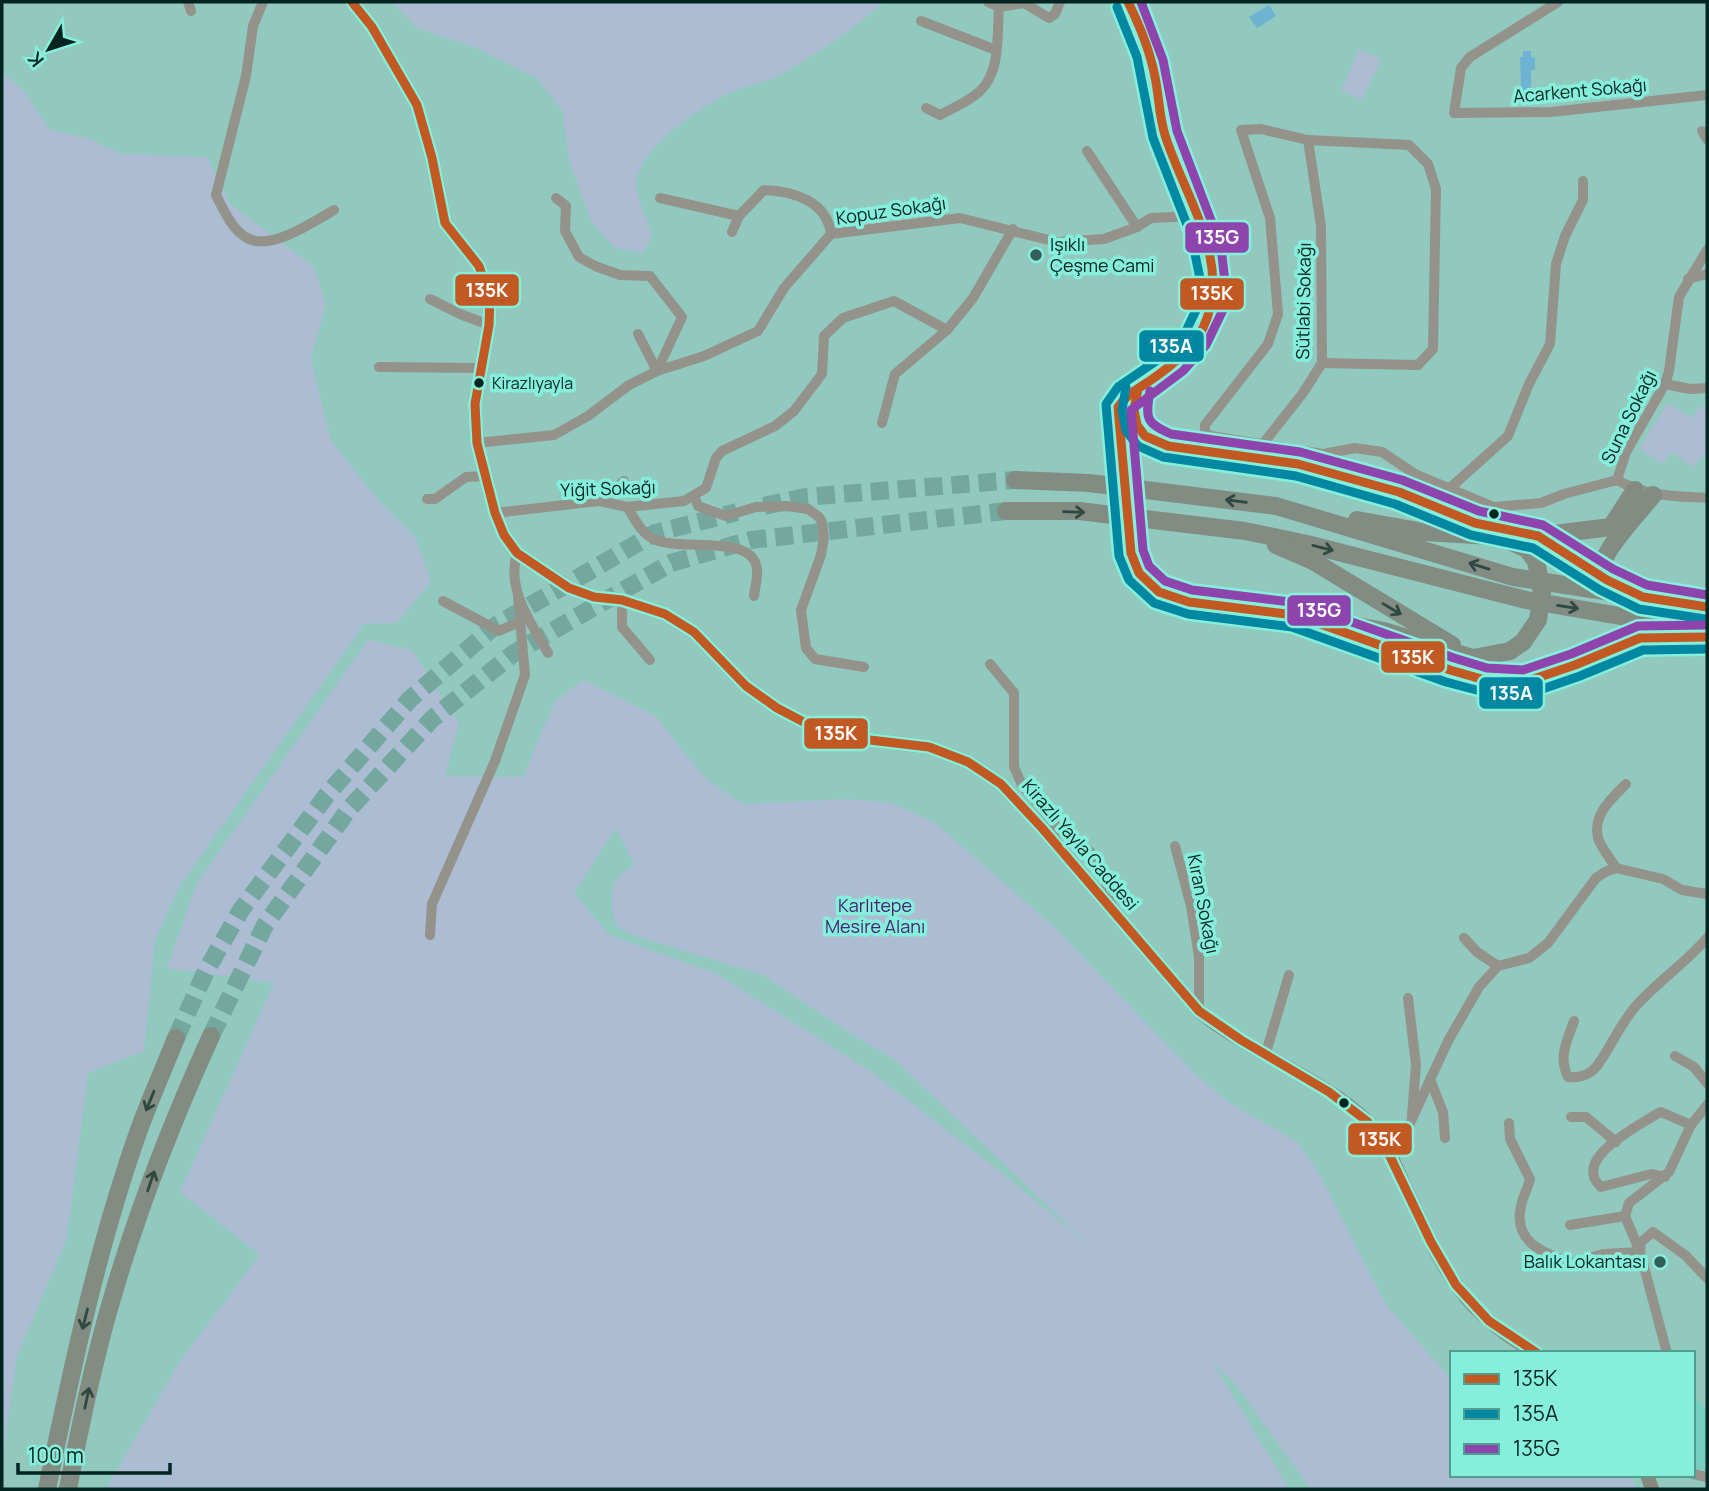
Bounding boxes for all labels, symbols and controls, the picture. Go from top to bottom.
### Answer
north arrow [14,14,84,84]
text: K [21,46,50,73]
street label: Acarkent Sokağı [1512,72,1648,108]
street label: Kopuz Sokağı [834,190,947,230]
line badge: 135G [1184,221,1250,254]
text: 135G [1195,224,1239,250]
place label: Işıklı Çeşme Cami [1050,232,1155,277]
street label: Sütlabi Sokağı [1290,242,1316,360]
marker: Işıklı Çeşme Cami [1028,247,1044,263]
line badge: 135K [454,273,520,307]
text: 135K [466,277,509,303]
line badge: 135K [1179,277,1245,311]
text: 135K [1191,280,1234,306]
line badge: 135A [1138,329,1205,363]
text: 135A [1149,333,1193,359]
street label: Suna Sokağı [1595,366,1661,467]
place label: Kirazlıyayla [492,372,573,394]
marker: Kirazlıyayla [472,376,486,390]
street label: Yiğit Sokağı [560,474,656,502]
one-way arrow [1225,495,1248,508]
one-way arrow [1062,505,1085,518]
unlabelled marker [1487,507,1501,521]
one-way arrow [1311,542,1334,555]
one-way arrow [1469,559,1491,572]
line badge: 135G [1286,594,1352,627]
text: 135G [1297,597,1341,623]
one-way arrow [1556,601,1579,614]
one-way arrow [1381,602,1401,616]
line badge: 135K [1380,640,1446,674]
text: 135K [1392,644,1435,670]
line badge: 135A [1478,676,1544,710]
text: 135A [1489,680,1533,706]
line badge: 135K [803,717,869,750]
text: 135K [815,720,858,746]
street label: Kirazlı Yayla Caddesi [1017,774,1144,915]
street label: Kıran Sokağı [1183,852,1225,956]
park label: Karlıtepe Mesire Alanı [825,893,925,938]
one-way arrow [143,1090,156,1112]
unlabelled marker [1337,1096,1351,1110]
line badge: 135K [1347,1122,1413,1156]
text: 135K [1359,1126,1402,1152]
one-way arrow [146,1170,158,1192]
place label: Balık Lokantası [1524,1249,1646,1273]
marker: Balık Lokantası [1652,1254,1668,1270]
one-way arrow [78,1307,91,1330]
legend [1450,1351,1695,1477]
text: 135K [1513,1364,1558,1392]
one-way arrow [80,1387,94,1410]
text: 135A [1513,1399,1558,1427]
scale bar [18,1432,170,1476]
text: 135G [1513,1434,1560,1462]
text: 100 m [28,1441,84,1469]

